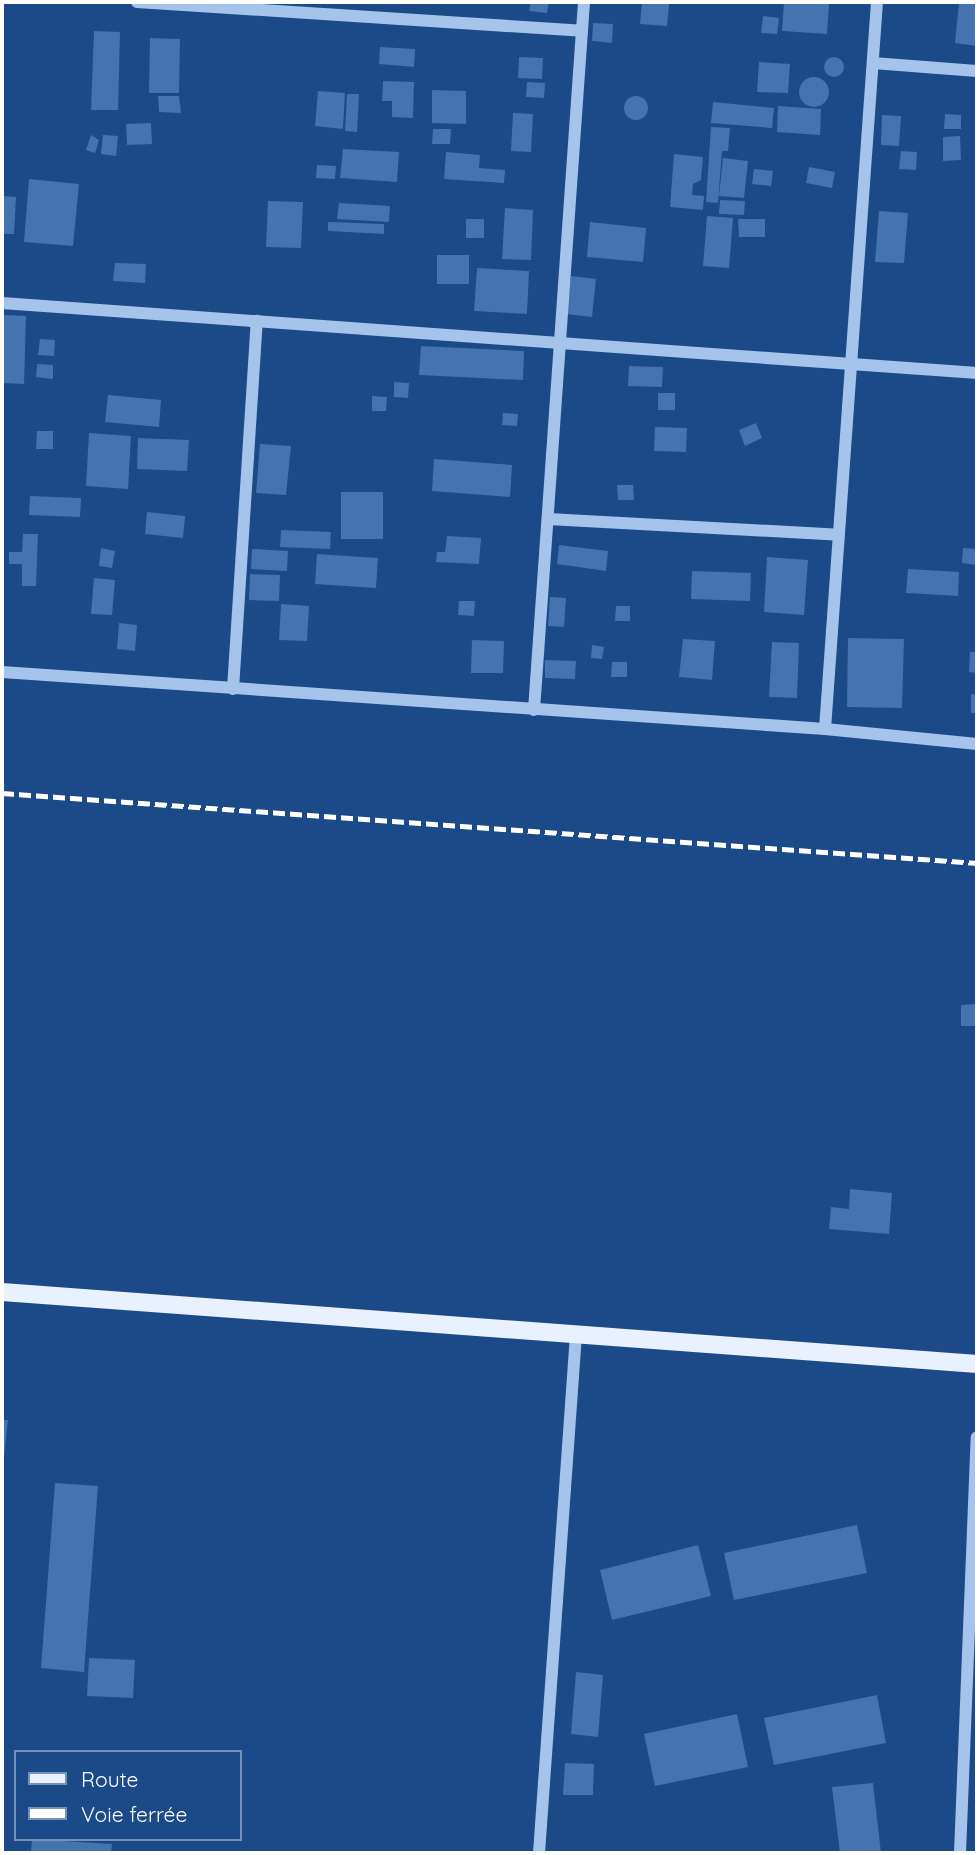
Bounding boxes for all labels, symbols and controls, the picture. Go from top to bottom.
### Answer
legend [14,1750,242,1841]
text: Route [81,1766,138,1792]
text: Voie ferrée [81,1801,187,1827]

